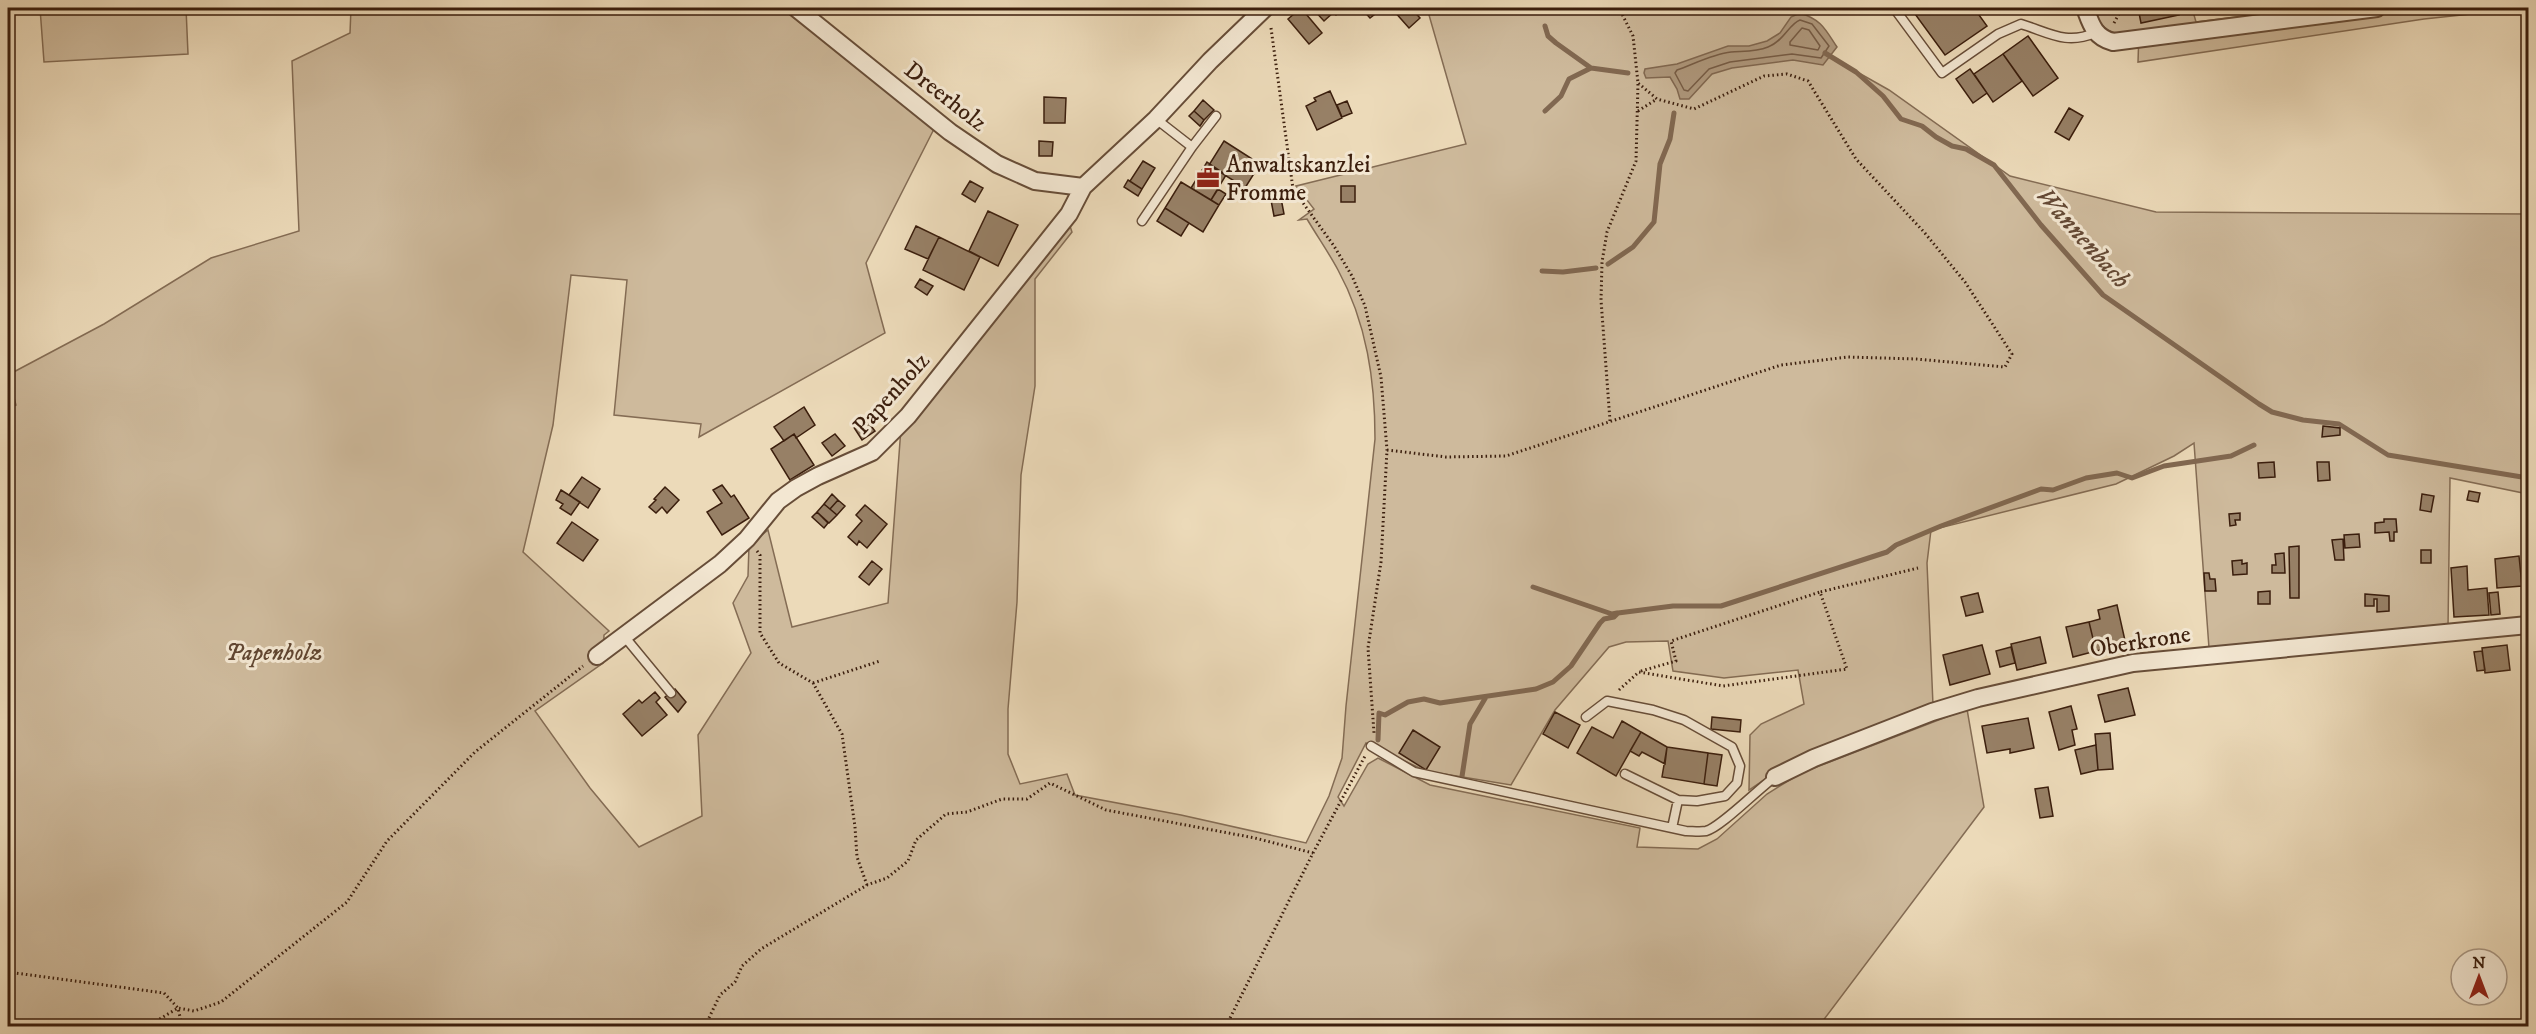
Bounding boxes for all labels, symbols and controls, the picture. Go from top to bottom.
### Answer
street label: Dreerholz [898,55,993,139]
place label: Anwaltskanzlei Fromme [1226,150,1370,208]
office icon: Anwaltskanzlei Fromme [1195,165,1221,191]
water label: Wannenbach [2029,180,2137,296]
street label: Papenholz [847,346,937,441]
street label: Oberkrone [2087,619,2193,665]
park label: Papenholz [225,638,323,668]
north arrow [2449,947,2509,1007]
text: N [2472,953,2486,973]

